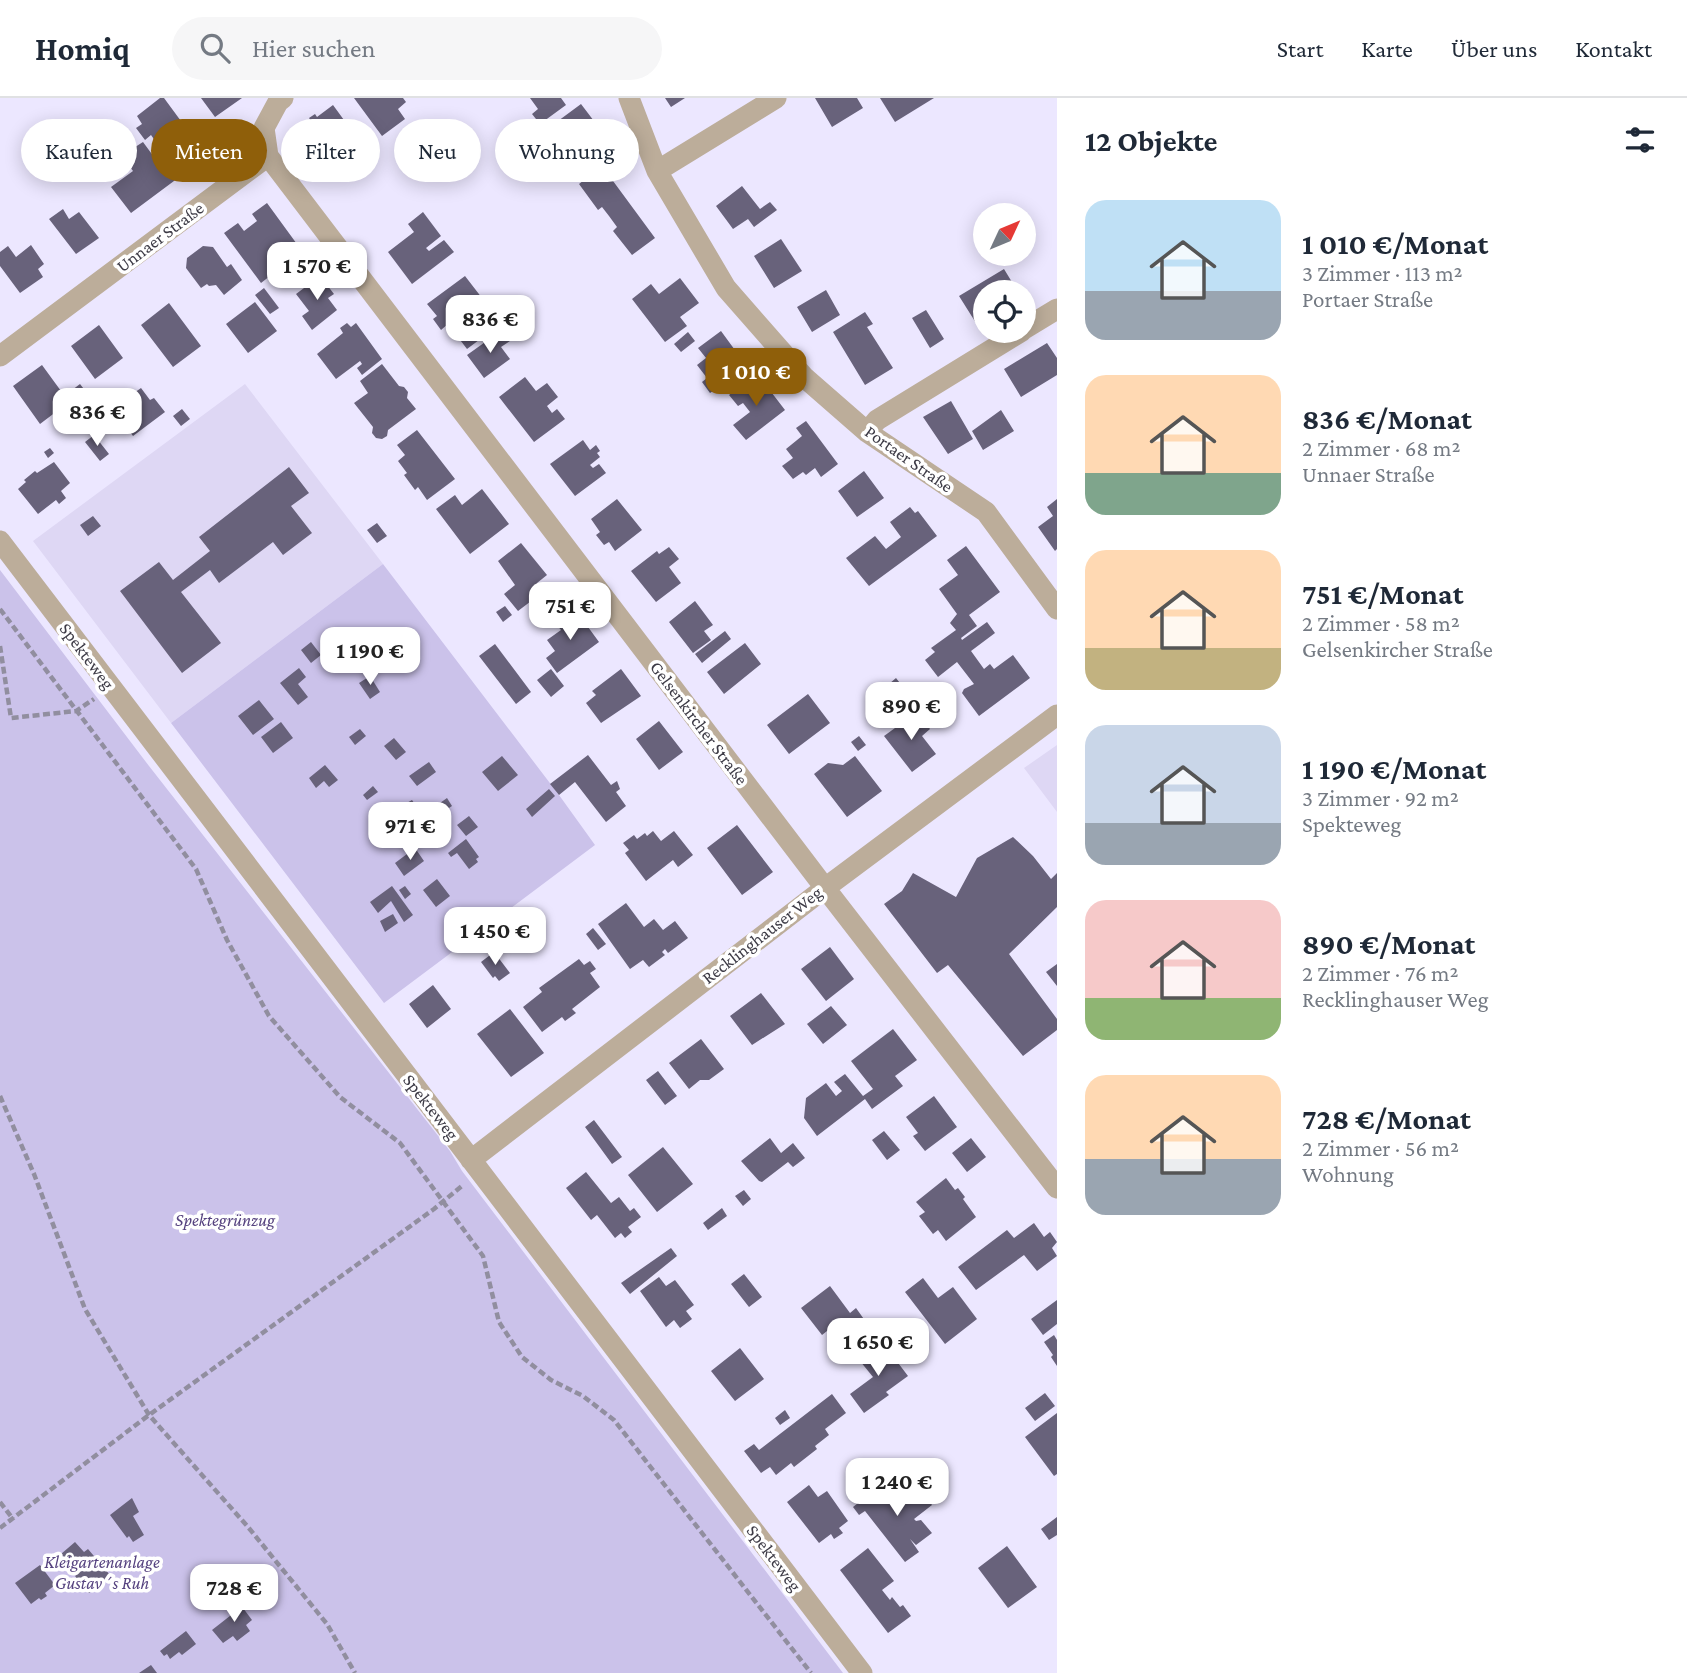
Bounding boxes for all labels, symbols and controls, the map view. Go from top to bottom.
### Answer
search box [172,17,662,80]
icon: search [196,29,234,67]
text: Homiq [35,30,130,67]
text: Hier suchen [252,34,375,63]
text: Start [1277,35,1323,62]
text: Karte [1361,35,1413,62]
text: Über uns [1451,35,1537,62]
text: Kontakt [1575,35,1652,62]
chip: Kaufen [21,119,137,182]
chip: Mieten [151,119,267,182]
chip: Filter [281,119,380,182]
chip: Neu [394,119,481,182]
chip: Wohnung [495,119,639,182]
icon: filters [1621,121,1659,159]
text: 12 Objekte [1085,124,1217,157]
street label: Unnaer Straße [113,198,208,276]
north arrow [973,203,1036,266]
map controls [973,203,1036,343]
text: 1 010 €/Monat [1302,227,1488,260]
icon: home [1141,228,1225,312]
pin: 1 570 € [252,242,382,302]
text: 1 570 € [283,252,351,278]
text: 3 Zimmer · 113 m² [1302,260,1463,286]
button: locate [973,280,1036,343]
text: Portaer Straße [1302,286,1433,312]
pin: 836 € [441,296,539,355]
text: 836 € [462,305,518,331]
pin: 1 010 € [691,348,821,408]
text: 1 010 € [721,358,791,384]
pin: 836 € [48,388,146,448]
text: 836 € [69,398,125,424]
text: 836 €/Monat [1302,402,1472,435]
icon: home [1141,403,1225,487]
street label: Portaer Straße [861,421,957,497]
text: 2 Zimmer · 68 m² [1302,435,1461,461]
text: Unnaer Straße [1302,461,1435,487]
text: 751 €/Monat [1302,577,1463,610]
icon: home [1141,578,1225,662]
pin: 751 € [521,582,619,642]
text: 751 € [545,592,595,618]
text: 2 Zimmer · 58 m² [1302,610,1460,636]
street label: Spekteweg [56,619,119,693]
pin: 1 190 € [305,628,435,687]
text: Gelsenkircher Straße [1302,636,1493,662]
text: 1 190 € [336,637,404,663]
street label: Gelsenkircher Straße [646,657,752,789]
pin: 890 € [862,682,960,742]
text: 890 € [881,692,941,718]
text: 1 190 €/Monat [1302,752,1486,785]
icon: home [1141,753,1225,837]
text: 3 Zimmer · 92 m² [1302,785,1459,811]
pin: 971 € [361,802,459,862]
text: Spekteweg [1302,811,1401,837]
text: 971 € [384,812,436,838]
street label: Recklinghauser Weg [698,882,826,988]
pin: 1 450 € [430,908,560,967]
text: 1 450 € [460,917,530,943]
text: 890 €/Monat [1302,927,1475,960]
icon: home [1141,928,1225,1012]
text: 2 Zimmer · 76 m² [1302,960,1459,986]
text: Recklinghauser Weg [1302,986,1489,1012]
street label: Spekteweg [399,1070,463,1144]
text: 728 €/Monat [1302,1102,1471,1135]
icon: home [1141,1103,1225,1187]
text: 2 Zimmer · 56 m² [1302,1135,1459,1161]
text: Wohnung [1302,1161,1394,1187]
park label: Spektegrünzug [175,1210,276,1230]
pin: 1 650 € [813,1318,943,1378]
text: 1 650 € [843,1328,913,1354]
pin: 1 240 € [832,1458,962,1518]
text: 1 240 € [862,1468,932,1494]
street label: Spekteweg [743,1521,806,1595]
park label: Kleigartenanlage Gustav´s Ruh [44,1552,160,1593]
pin: 728 € [185,1564,283,1624]
text: 728 € [206,1574,262,1600]

